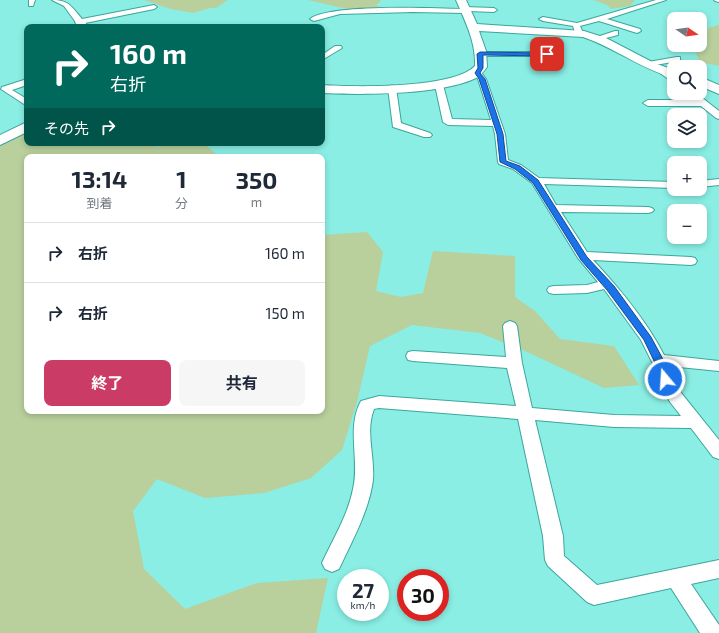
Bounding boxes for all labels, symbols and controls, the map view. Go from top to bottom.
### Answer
north arrow [667,12,707,52]
map controls [667,12,707,244]
text: 160 m [110,36,187,70]
pin [530,37,564,71]
icon: right [44,40,96,92]
icon: arrive [536,43,558,65]
button: search [667,60,707,100]
text: 右折 [110,73,146,95]
button: layers [667,108,707,148]
icon: right [97,116,119,138]
text: その先 [44,119,89,137]
button: + [667,156,707,196]
text: 13:14 [72,164,127,193]
text: 1 [176,164,187,193]
text: 350 [235,165,277,194]
text: m [251,194,262,210]
text: 到着 [86,195,112,211]
text: 分 [175,195,188,211]
button: − [667,204,707,244]
icon: right [44,242,66,264]
text: 右折 [78,244,108,262]
text: 160 m [265,244,305,262]
icon: right [44,302,66,324]
text: 右折 [78,304,108,322]
text: 150 m [265,304,305,322]
position arrow [644,358,686,400]
button: 終了 [44,360,171,406]
button: 共有 [179,360,305,406]
speed limit sign: 30 [397,569,449,621]
text: 27 [352,578,374,602]
text: km/h [351,599,375,611]

